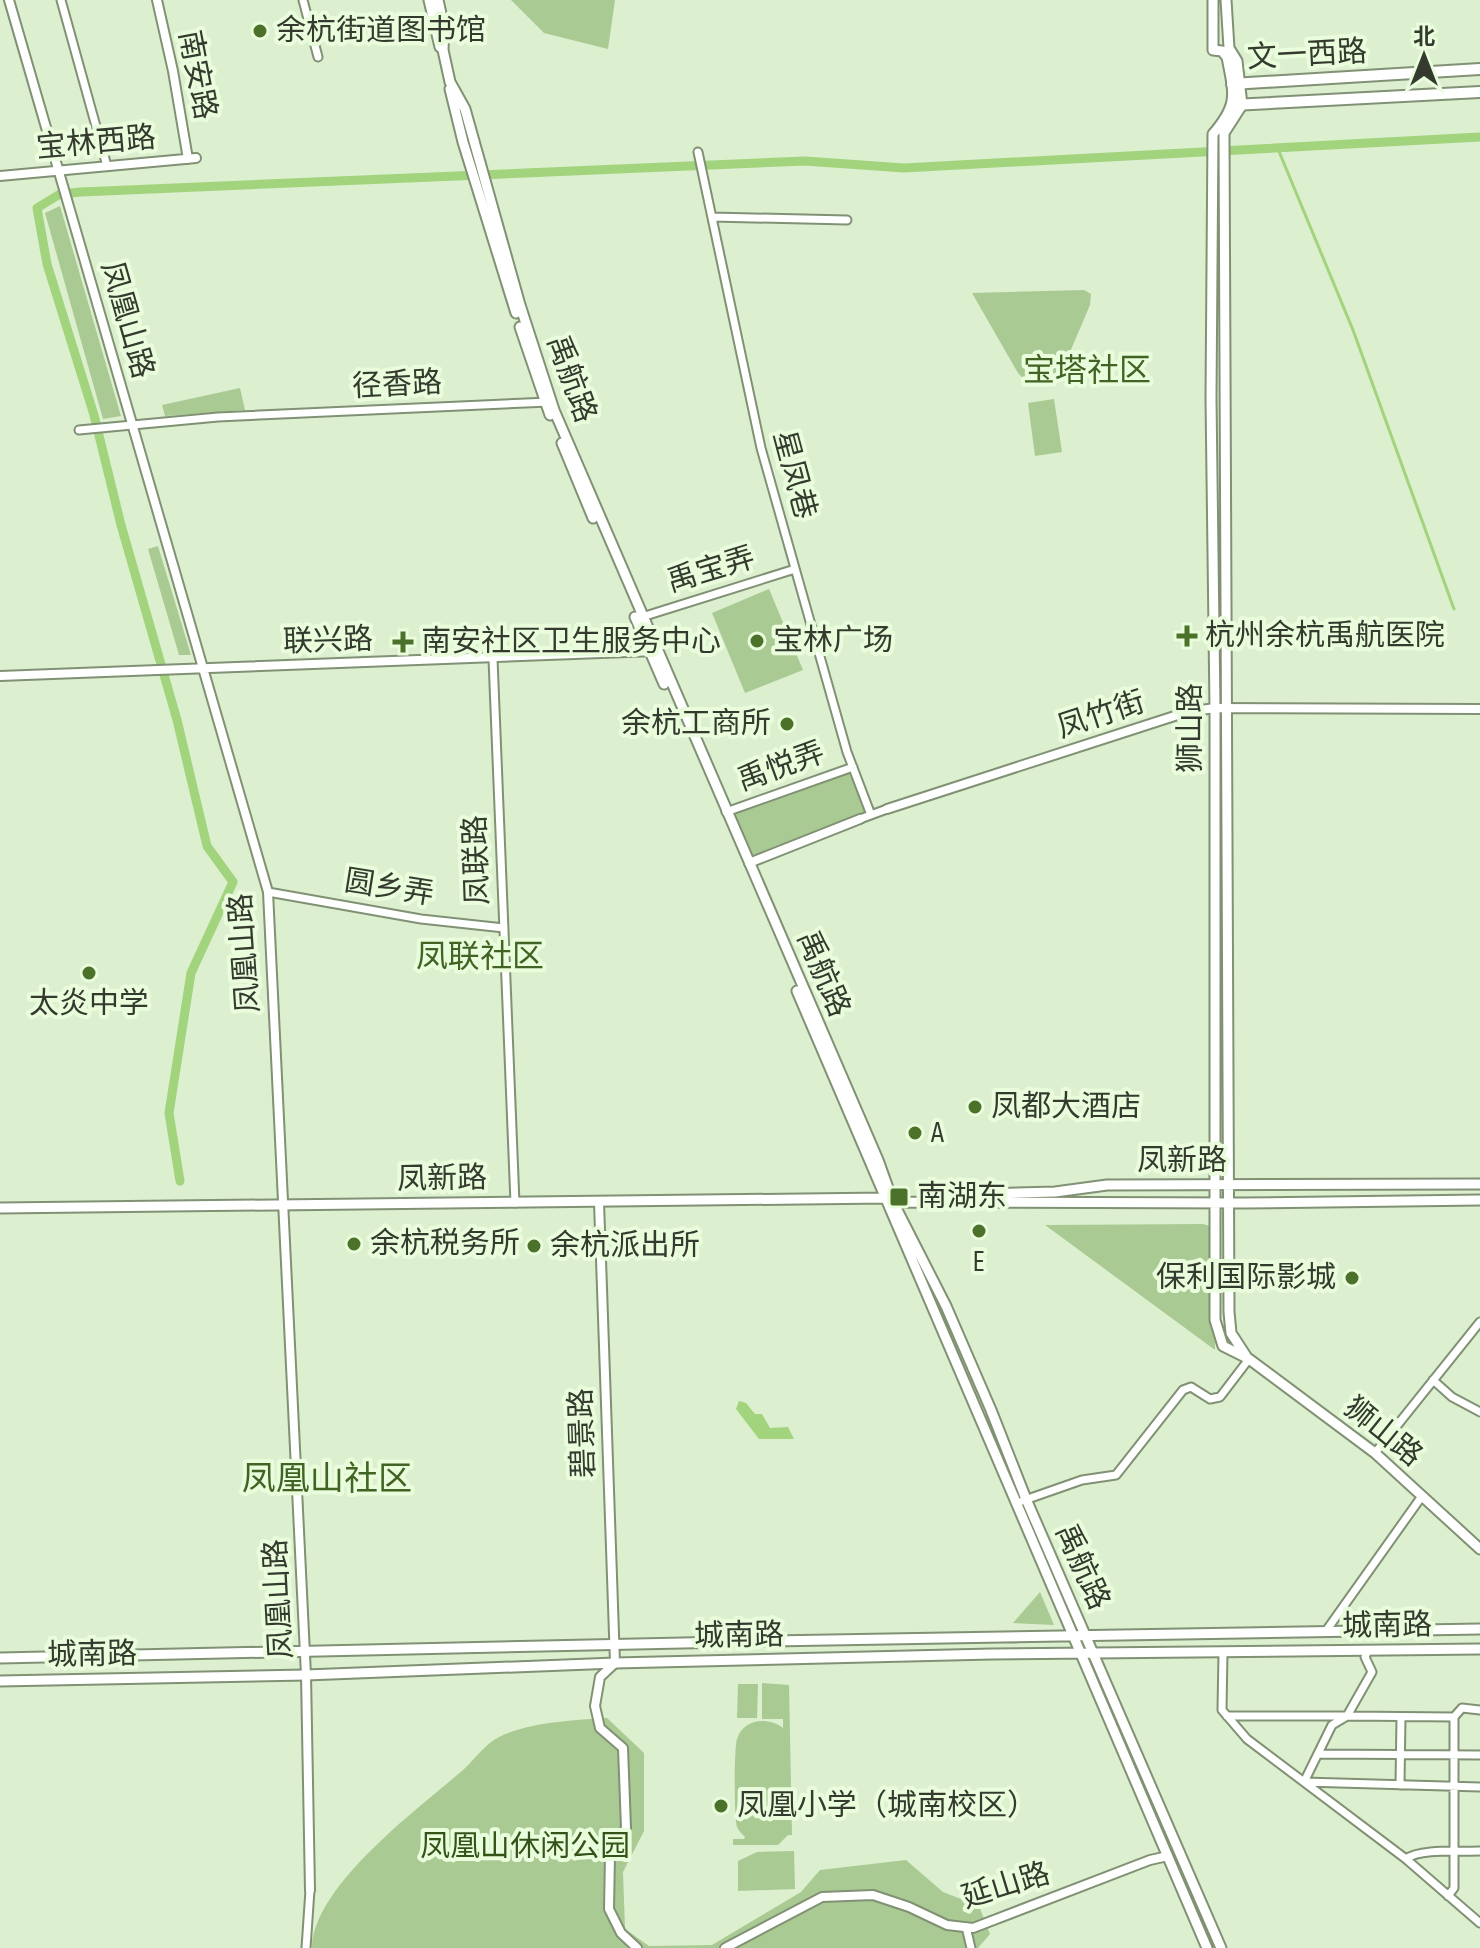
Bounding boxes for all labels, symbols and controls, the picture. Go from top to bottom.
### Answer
place label: 余杭街道图书馆 [276,13,486,49]
north arrow [1384,16,1464,96]
marker: 余杭街道图书馆 [251,22,269,40]
text: 北 [1413,24,1435,51]
street label: 南安路 [171,27,223,123]
street label: 文一西路 [1246,34,1368,76]
street label: 宝林西路 [35,120,157,166]
street label: 凤凰山路 [93,257,161,383]
street label: 禹航路 [539,331,603,427]
district label: 宝塔社区 [1023,352,1151,391]
street label: 径香路 [351,365,443,405]
street label: 星凤巷 [765,427,823,523]
street label: 禹宝弄 [663,540,759,600]
place label: 杭州余杭禹航医院 [1205,618,1445,654]
street label: 联兴路 [282,621,374,661]
place label: 宝林广场 [773,623,893,659]
place label: 南安社区卫生服务中心 [421,624,721,660]
marker: 杭州余杭禹航医院 [1176,625,1198,647]
marker: 南安社区卫生服务中心 [392,631,414,653]
marker: 宝林广场 [748,632,766,650]
street label: 狮山路 [1173,683,1209,773]
street label: 凤竹街 [1053,684,1149,746]
place label: 余杭工商所 [621,706,771,742]
marker: 余杭工商所 [778,715,796,733]
street label: 禹悦弄 [733,735,829,799]
street label: 凤联路 [457,814,497,906]
street label: 圆乡弄 [342,863,436,913]
street label: 凤凰山路 [223,892,267,1014]
street label: 禹航路 [789,926,857,1022]
district label: 凤联社区 [416,938,544,977]
marker: 太炎中学 [80,964,98,982]
place label: 太炎中学 [29,986,149,1022]
place label: 凤都大酒店 [991,1089,1141,1125]
marker: 凤都大酒店 [966,1098,984,1116]
place label: A [930,1115,944,1151]
marker: A [906,1124,924,1142]
street label: 凤新路 [1137,1143,1227,1179]
street label: 凤新路 [397,1160,487,1198]
place label: 南湖东 [917,1179,1007,1215]
marker: 南湖东 [888,1186,910,1208]
marker: E [970,1222,988,1240]
place label: 余杭税务所 [370,1226,520,1262]
place label: 余杭派出所 [550,1228,700,1264]
marker: 余杭税务所 [345,1235,363,1253]
marker: 余杭派出所 [525,1237,543,1255]
place label: E [973,1244,985,1280]
place label: 保利国际影城 [1156,1260,1336,1296]
marker: 保利国际影城 [1343,1269,1361,1287]
street label: 碧景路 [563,1387,603,1479]
street label: 狮山路 [1337,1390,1429,1474]
district label: 凤凰山社区 [242,1459,412,1500]
street label: 禹航路 [1047,1519,1117,1615]
street label: 凤凰山路 [258,1538,300,1660]
street label: 城南路 [1342,1607,1432,1645]
street label: 城南路 [694,1617,784,1655]
street label: 城南路 [47,1636,137,1674]
place label: 凤凰小学（城南校区） [737,1788,1037,1824]
marker: 凤凰小学（城南校区） [712,1797,730,1815]
park label: 凤凰山休闲公园 [420,1829,630,1865]
street label: 延山路 [958,1856,1054,1916]

